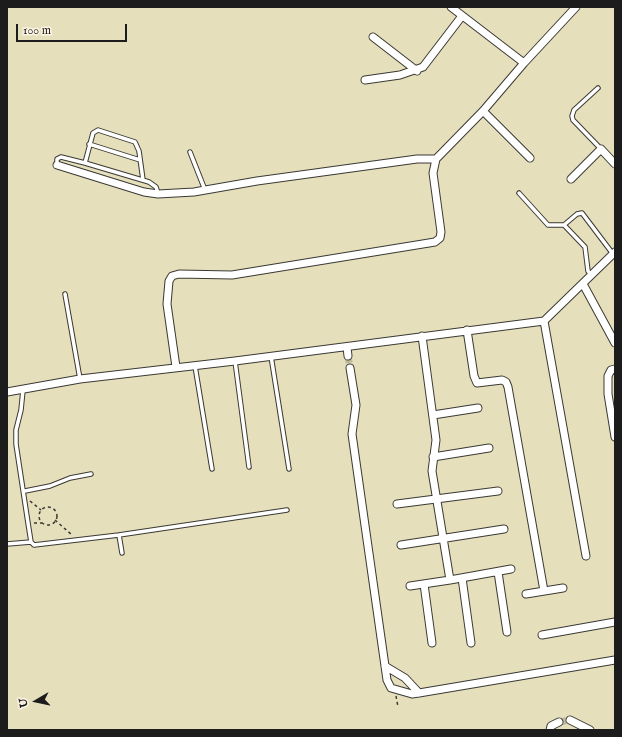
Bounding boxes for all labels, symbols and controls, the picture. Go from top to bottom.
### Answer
scale bar [18,16,129,42]
text: 100 m [23,23,51,38]
north arrow [16,681,56,721]
text: U [17,697,32,709]

